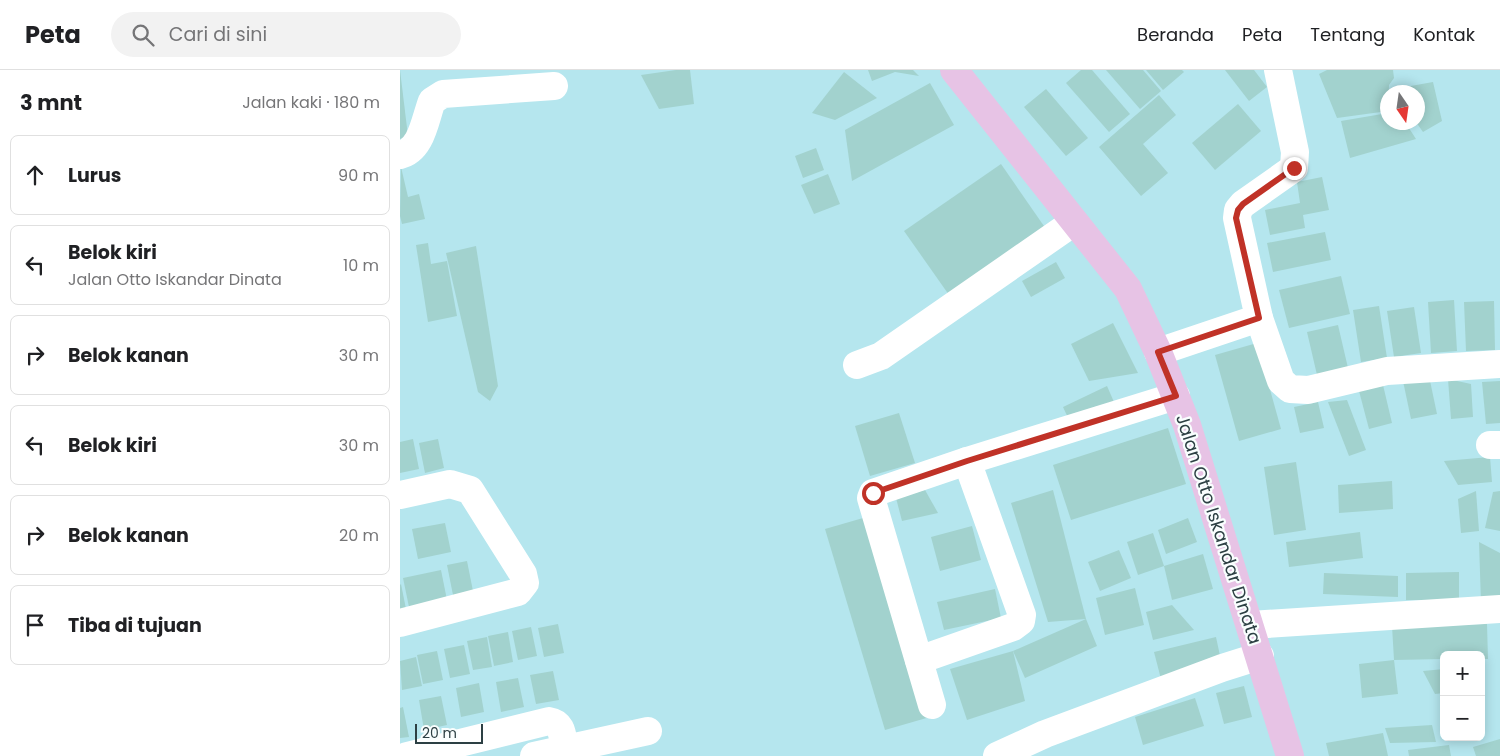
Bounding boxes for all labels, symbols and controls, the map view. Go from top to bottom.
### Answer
search box [111,12,461,57]
text: Peta [25,18,81,51]
icon: search [129,21,157,49]
text: Cari di sini [169,21,267,48]
text: Beranda [1137,22,1214,47]
text: Peta [1242,22,1282,47]
text: Tentang [1310,22,1385,47]
text: Kontak [1413,22,1475,47]
north arrow [1380,85,1425,130]
text: 3 mnt [20,88,82,117]
text: Jalan kaki · 180 m [242,91,380,114]
route end [1283,157,1306,180]
icon: ahead [21,161,49,189]
text: Lurus [68,162,121,189]
text: 90 m [338,164,379,187]
text: Belok kiri [68,239,157,266]
icon: left [21,251,49,279]
text: 10 m [343,254,379,277]
text: Jalan Otto Iskandar Dinata [68,268,282,291]
icon: right [21,341,49,369]
text: Belok kanan [68,342,189,369]
text: 30 m [339,344,379,367]
street label: Jalan Otto Iskandar Dinata [1170,411,1268,647]
icon: left [21,431,49,459]
text: Belok kiri [68,432,157,459]
text: 30 m [339,434,379,457]
route start [862,482,885,505]
icon: right [21,521,49,549]
text: Belok kanan [68,522,189,549]
text: 20 m [339,524,379,547]
icon: arrive [21,611,49,639]
text: Tiba di tujuan [68,612,202,639]
map controls [1440,651,1485,741]
button: + [1440,651,1485,696]
button: − [1440,696,1485,741]
scale bar [415,721,482,744]
text: 20 m [422,723,457,743]

